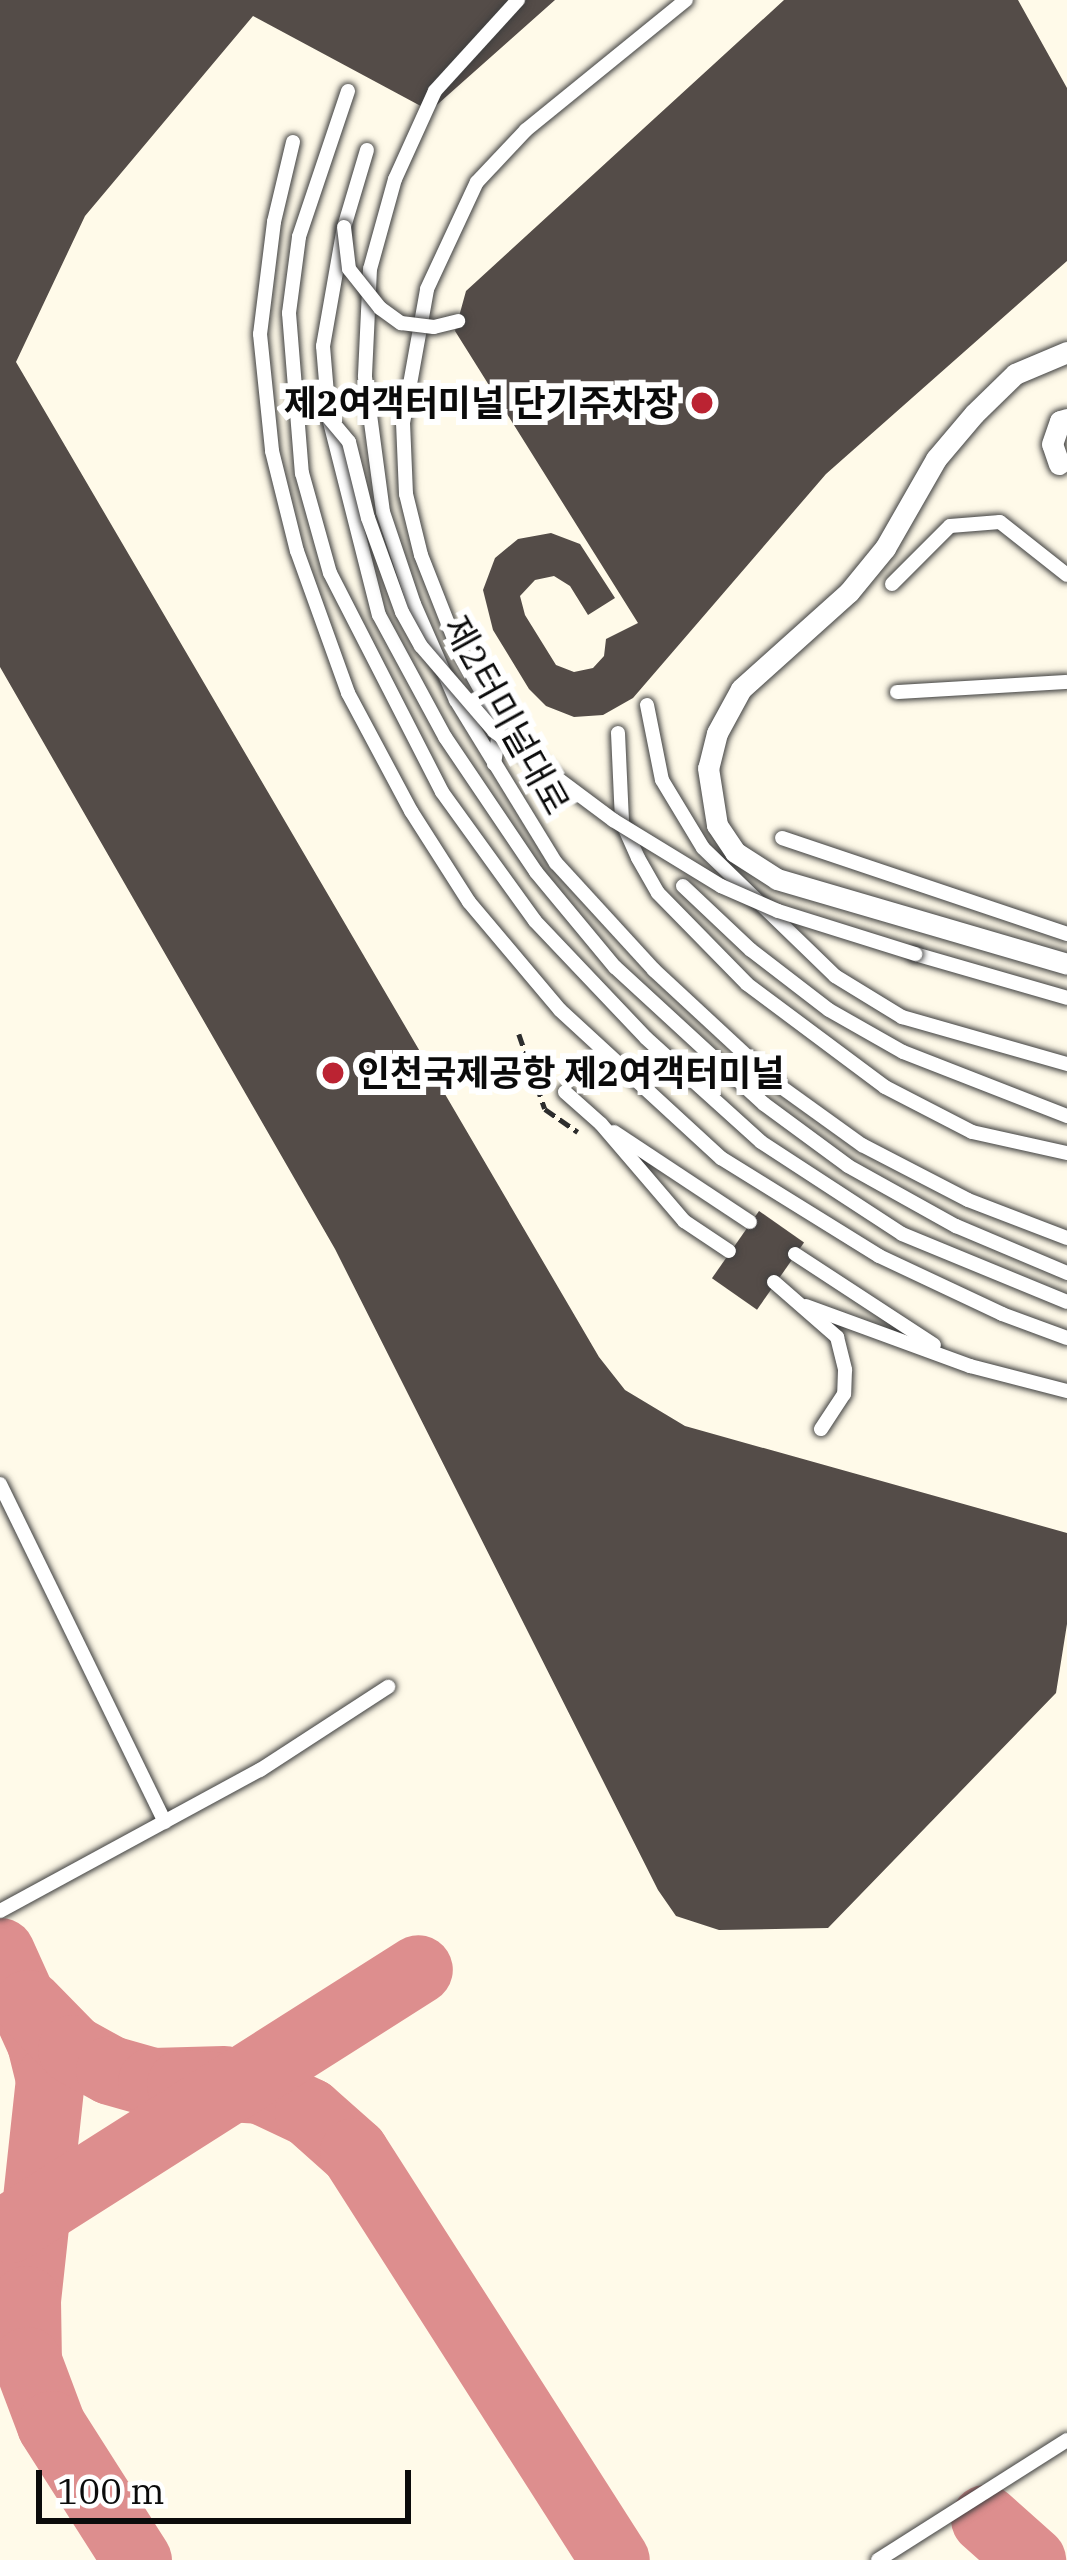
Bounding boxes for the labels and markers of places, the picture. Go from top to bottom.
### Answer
place label: 제2여객터미널 단기주차장 [284,381,678,425]
marker: 제2여객터미널 단기주차장 [689,390,715,416]
place label: 인천국제공항 제2여객터미널 [357,1051,784,1095]
marker: 인천국제공항 제2여객터미널 [320,1060,346,1086]

